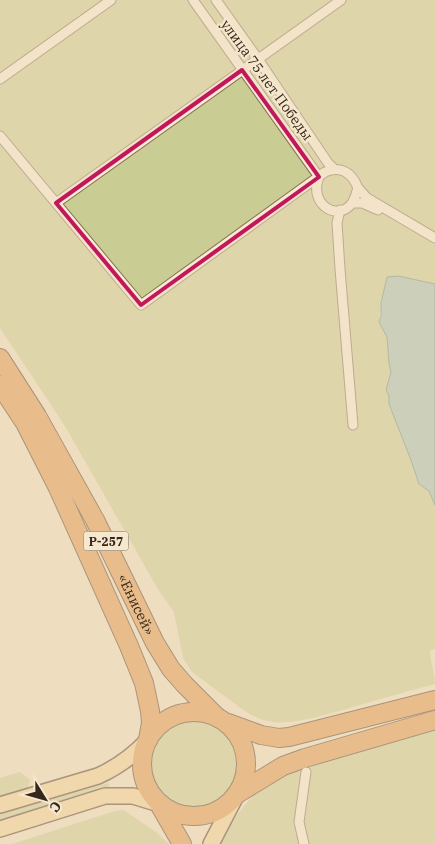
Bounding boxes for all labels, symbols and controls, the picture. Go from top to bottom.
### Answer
street label: улица 75 лет Победы [217,16,317,144]
road number: Р-257 [84,532,128,550]
street label: «Енисей» [114,571,159,638]
north arrow [20,774,70,824]
text: С [45,798,65,816]

